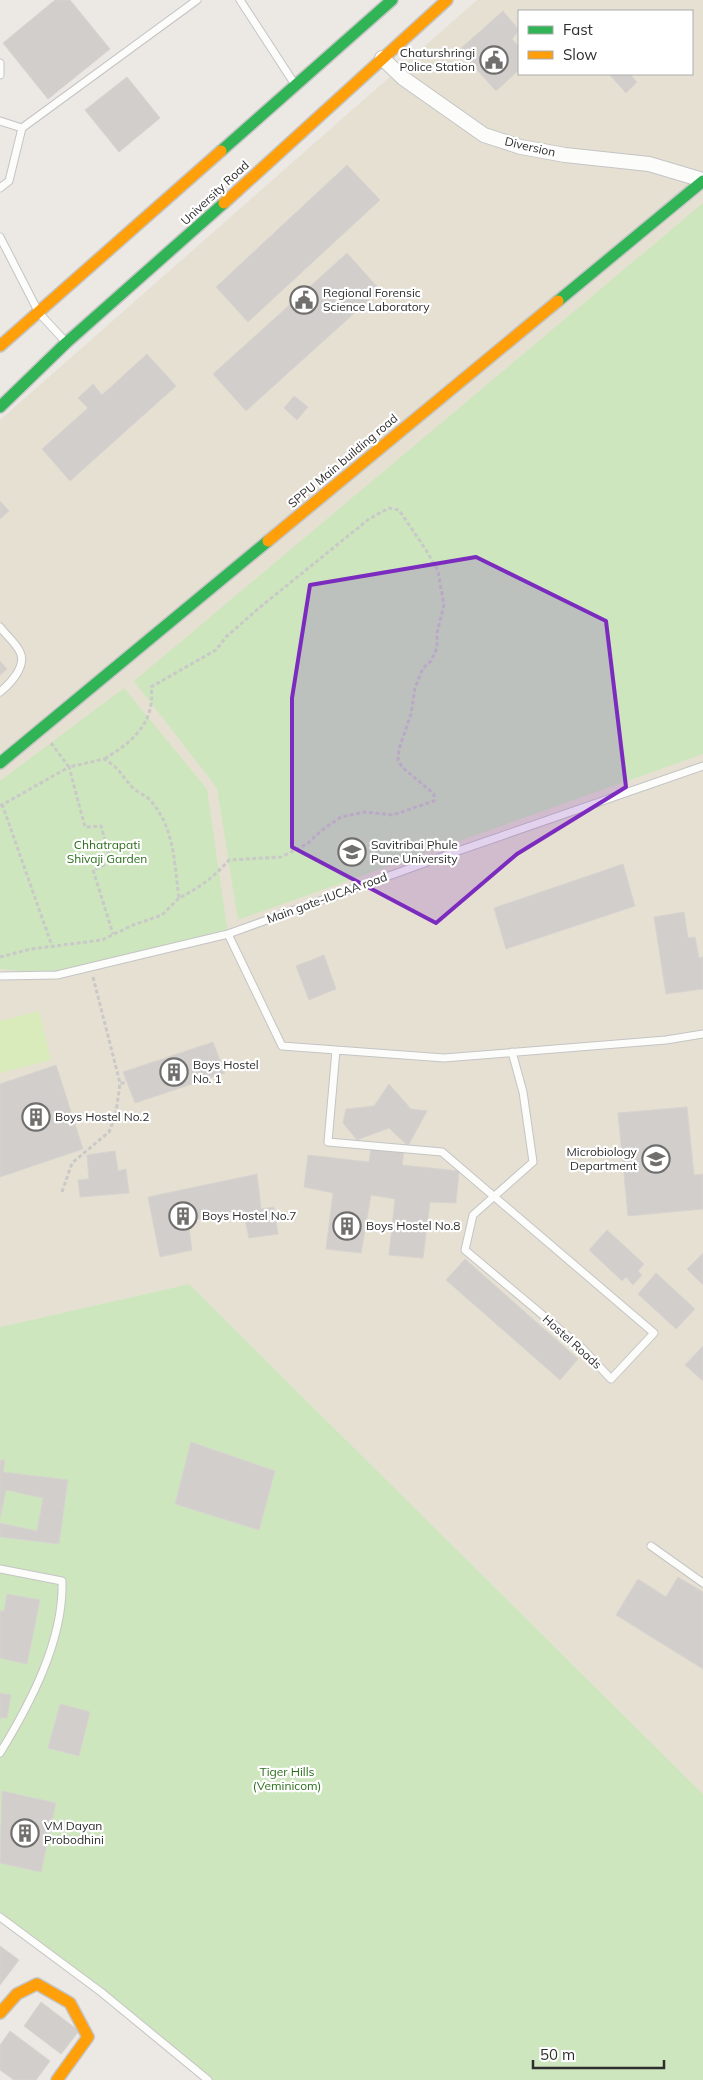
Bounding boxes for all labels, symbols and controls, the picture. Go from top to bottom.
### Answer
legend [518,10,693,75]
text: Fast [563,20,593,39]
place label: Chaturshringi Police Station [400,45,475,74]
public building icon: Chaturshringi Police Station [479,45,509,75]
text: Slow [563,45,597,64]
street label: Diversion [503,133,557,160]
street label: University Road [177,157,252,228]
public building icon: Regional Forensic Science Laboratory [289,285,319,315]
place label: Regional Forensic Science Laboratory [323,285,430,314]
street label: SPPU Main building road [285,410,400,511]
park label: Chhatrapati Shivaji Garden [67,837,147,866]
school or university icon: Savitribai Phule Pune University [337,837,367,867]
place label: Savitribai Phule Pune University [371,837,458,866]
street label: Main gate-IUCAA road [265,869,389,926]
building icon: Boys Hostel No. 1 [159,1057,189,1087]
place label: Boys Hostel No. 1 [193,1057,259,1086]
building icon: Boys Hostel No.2 [21,1102,51,1132]
place label: Boys Hostel No.2 [55,1109,149,1124]
place label: Microbiology Department [567,1144,638,1173]
school or university icon: Microbiology Department [641,1144,671,1174]
building icon: Boys Hostel No.7 [168,1201,198,1231]
place label: Boys Hostel No.7 [202,1208,296,1223]
building icon: Boys Hostel No.8 [332,1211,362,1241]
place label: Boys Hostel No.8 [366,1218,460,1233]
street label: Hostel Roads [540,1311,605,1372]
park label: Tiger Hills (Veminicom) [253,1764,321,1793]
building icon: VM Dayan Probodhini [10,1818,40,1848]
place label: VM Dayan Probodhini [44,1818,104,1847]
scale bar [533,2038,664,2070]
text: 50 m [540,2045,575,2064]

